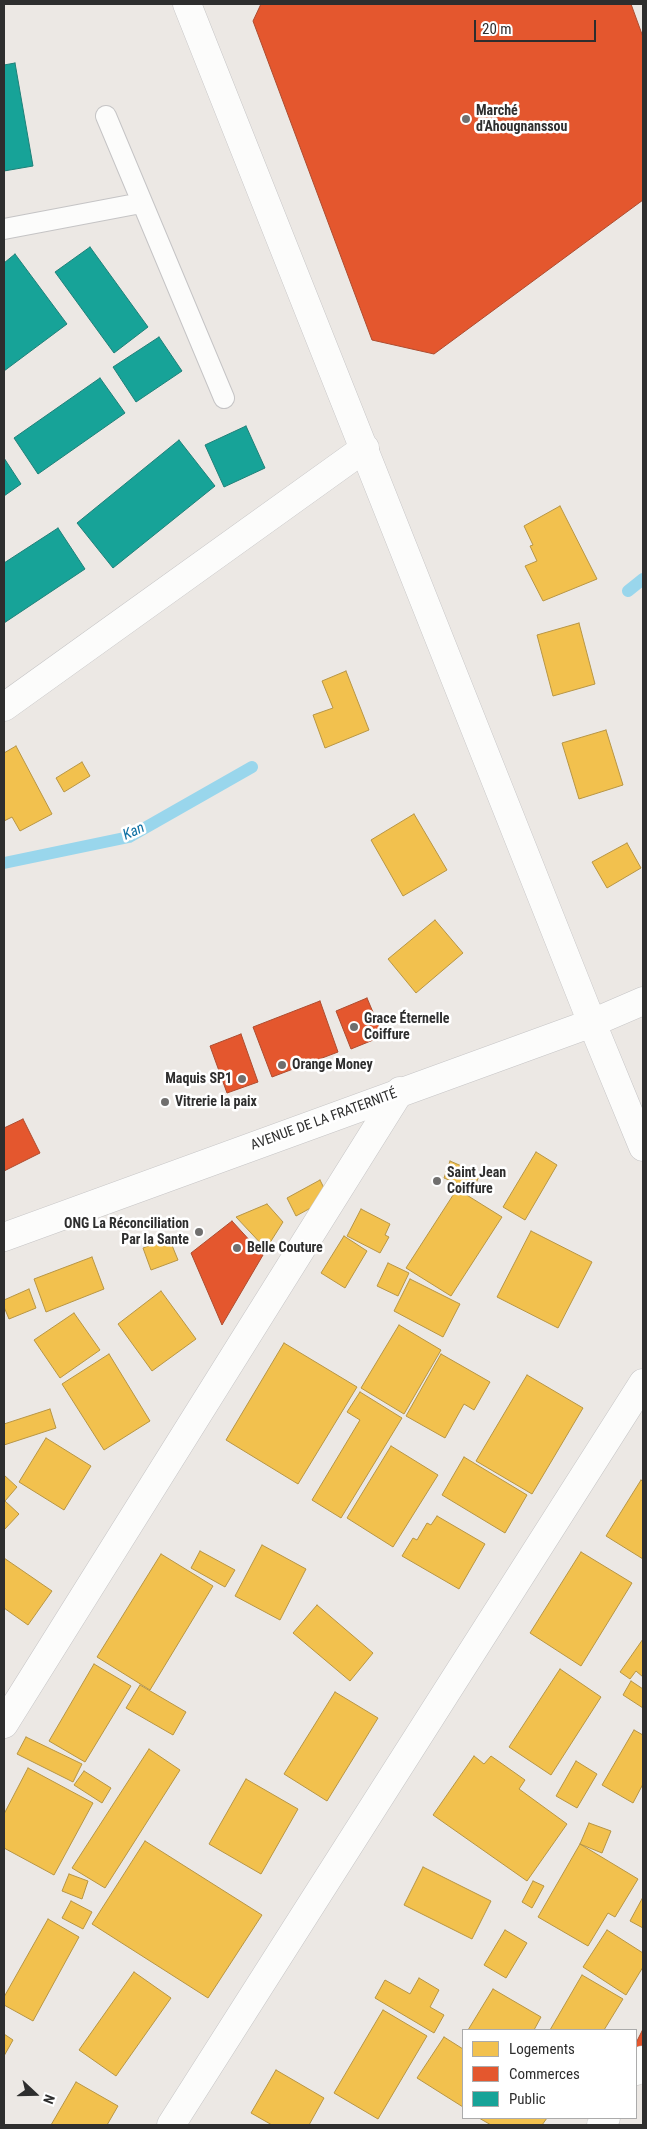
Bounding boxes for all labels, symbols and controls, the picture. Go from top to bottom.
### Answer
scale bar [477,10,600,42]
text: 20 m [482,20,512,38]
place label: Marché d'Ahougnanssou [476,103,567,136]
marker: Marché d'Ahougnanssou [460,113,472,125]
water label: Kan [120,819,148,845]
place label: Grace Éternelle Coiffure [364,1011,449,1044]
marker: Grace Éternelle Coiffure [348,1021,360,1033]
place label: Orange Money [292,1057,373,1073]
marker: Orange Money [276,1059,288,1071]
place label: Maquis SP1 [165,1071,232,1087]
marker: Maquis SP1 [236,1073,248,1085]
street label: AVENUE DE LA FRATERNITÉ [249,1086,399,1154]
place label: Vitrerie la paix [175,1094,257,1110]
marker: Vitrerie la paix [159,1096,171,1108]
place label: Saint Jean Coiffure [447,1165,506,1198]
marker: Saint Jean Coiffure [431,1175,443,1187]
place label: ONG La Réconciliation Par la Sante [64,1216,189,1248]
marker: ONG La Réconciliation Par la Sante [193,1226,205,1238]
place label: Belle Couture [247,1240,323,1256]
marker: Belle Couture [231,1242,243,1254]
legend [462,2029,637,2119]
text: Logements [509,2040,575,2058]
text: Commerces [509,2065,580,2083]
north arrow [10,2069,60,2119]
text: Public [509,2090,546,2108]
text: N [40,2092,58,2106]

